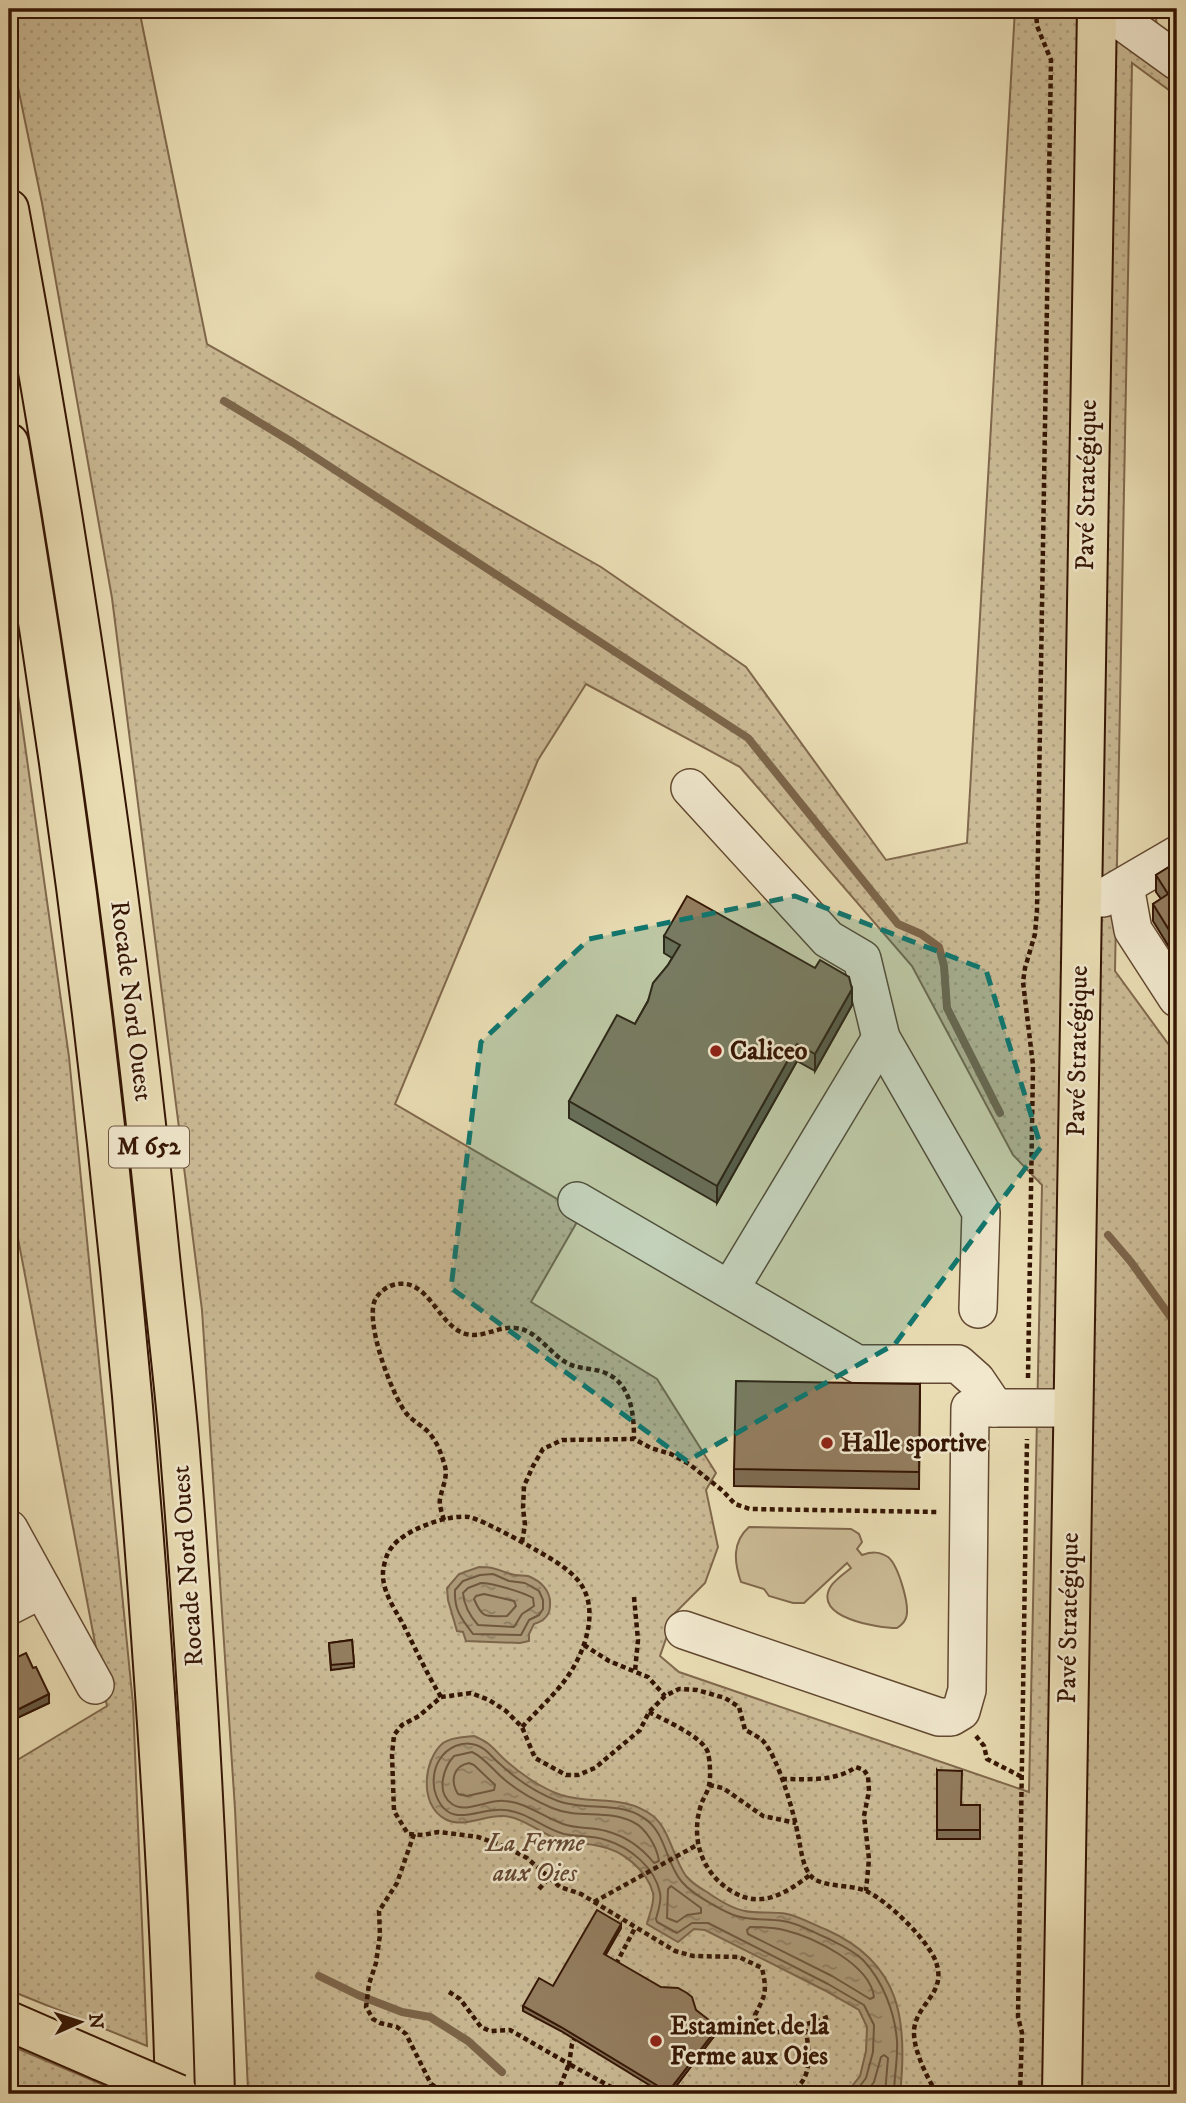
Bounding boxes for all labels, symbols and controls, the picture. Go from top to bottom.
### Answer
street label: Pavé Stratégique [1069,399,1105,571]
street label: Rocade Nord Ouest [102,899,160,1103]
street label: Pavé Stratégique [1060,965,1096,1137]
place label: Caliceo [730,1035,808,1068]
marker: Caliceo [708,1043,724,1059]
road number: M 652 [109,1126,189,1168]
place label: Halle sportive [841,1427,987,1460]
marker: Halle sportive [819,1435,835,1451]
street label: Rocade Nord Ouest [165,1464,211,1668]
street label: Pavé Stratégique [1051,1532,1087,1704]
park label: La Ferme aux Oies [484,1827,586,1890]
north arrow [46,1988,116,2058]
place label: Estaminet de la Ferme aux Oies [670,2010,830,2073]
text: N [84,2013,107,2030]
marker: Estaminet de la Ferme aux Oies [648,2033,664,2049]

